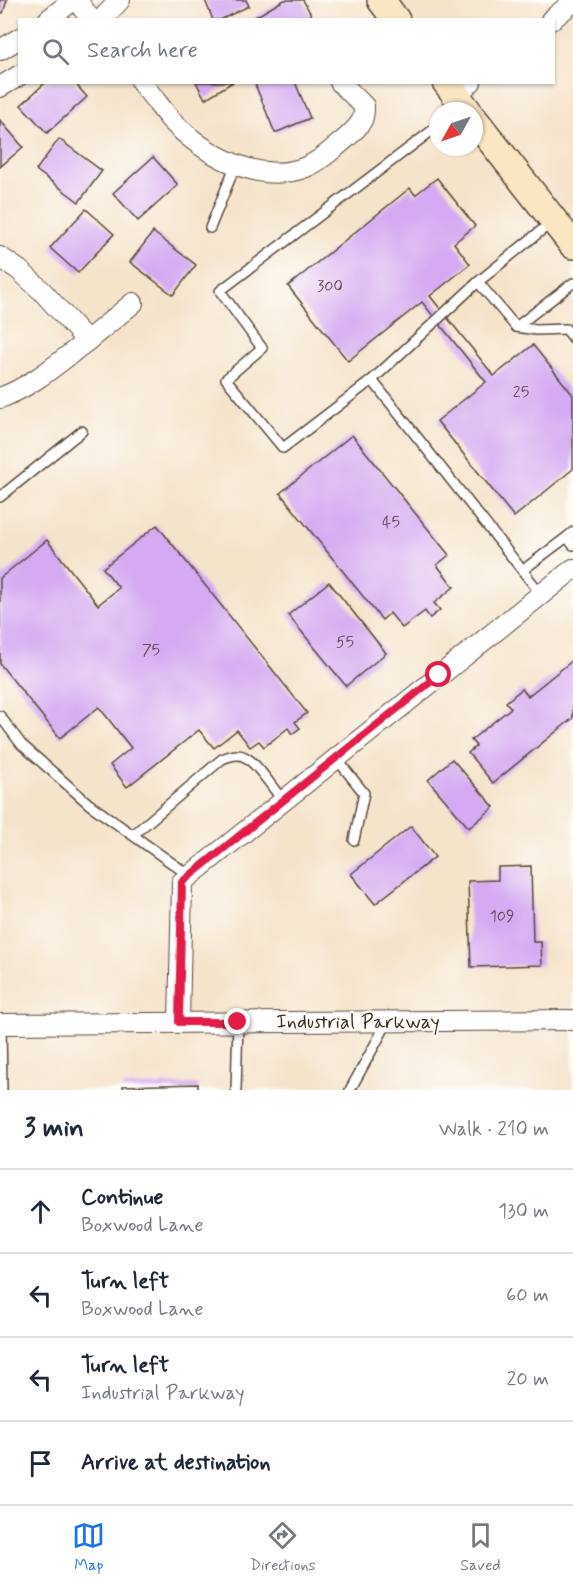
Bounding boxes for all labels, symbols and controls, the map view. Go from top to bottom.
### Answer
search box [18,18,555,84]
icon: search [39,35,72,68]
text: Search here [87,37,198,65]
north arrow [429,102,483,156]
house number: 300 [317,276,343,297]
house number: 25 [513,382,529,403]
house number: 45 [382,512,400,533]
house number: 55 [336,632,354,653]
house number: 75 [142,640,160,661]
route start [425,661,451,687]
house number: 109 [490,906,514,927]
route end [224,1008,250,1034]
street label: Industrial Parkway [276,1009,440,1036]
text: 3 min [24,1112,84,1146]
text: Walk · 210 m [439,1116,549,1143]
text: Continue [81,1184,163,1212]
icon: ahead [24,1195,57,1228]
text: 130 m [498,1198,549,1225]
text: Boxwood Lane [81,1212,203,1239]
text: Turn left [81,1268,169,1296]
icon: left [24,1279,57,1312]
text: 60 m [506,1282,549,1309]
text: Boxwood Lane [81,1296,203,1323]
text: Turn left [81,1352,169,1380]
icon: left [24,1363,57,1396]
text: 20 m [506,1366,549,1393]
text: Industrial Parkway [81,1380,244,1407]
icon: arrive [24,1447,57,1480]
text: Arrive at destination [81,1449,271,1477]
tab: Map [72,1519,105,1576]
tab: Directions [250,1519,316,1576]
tab: Saved [460,1519,501,1576]

